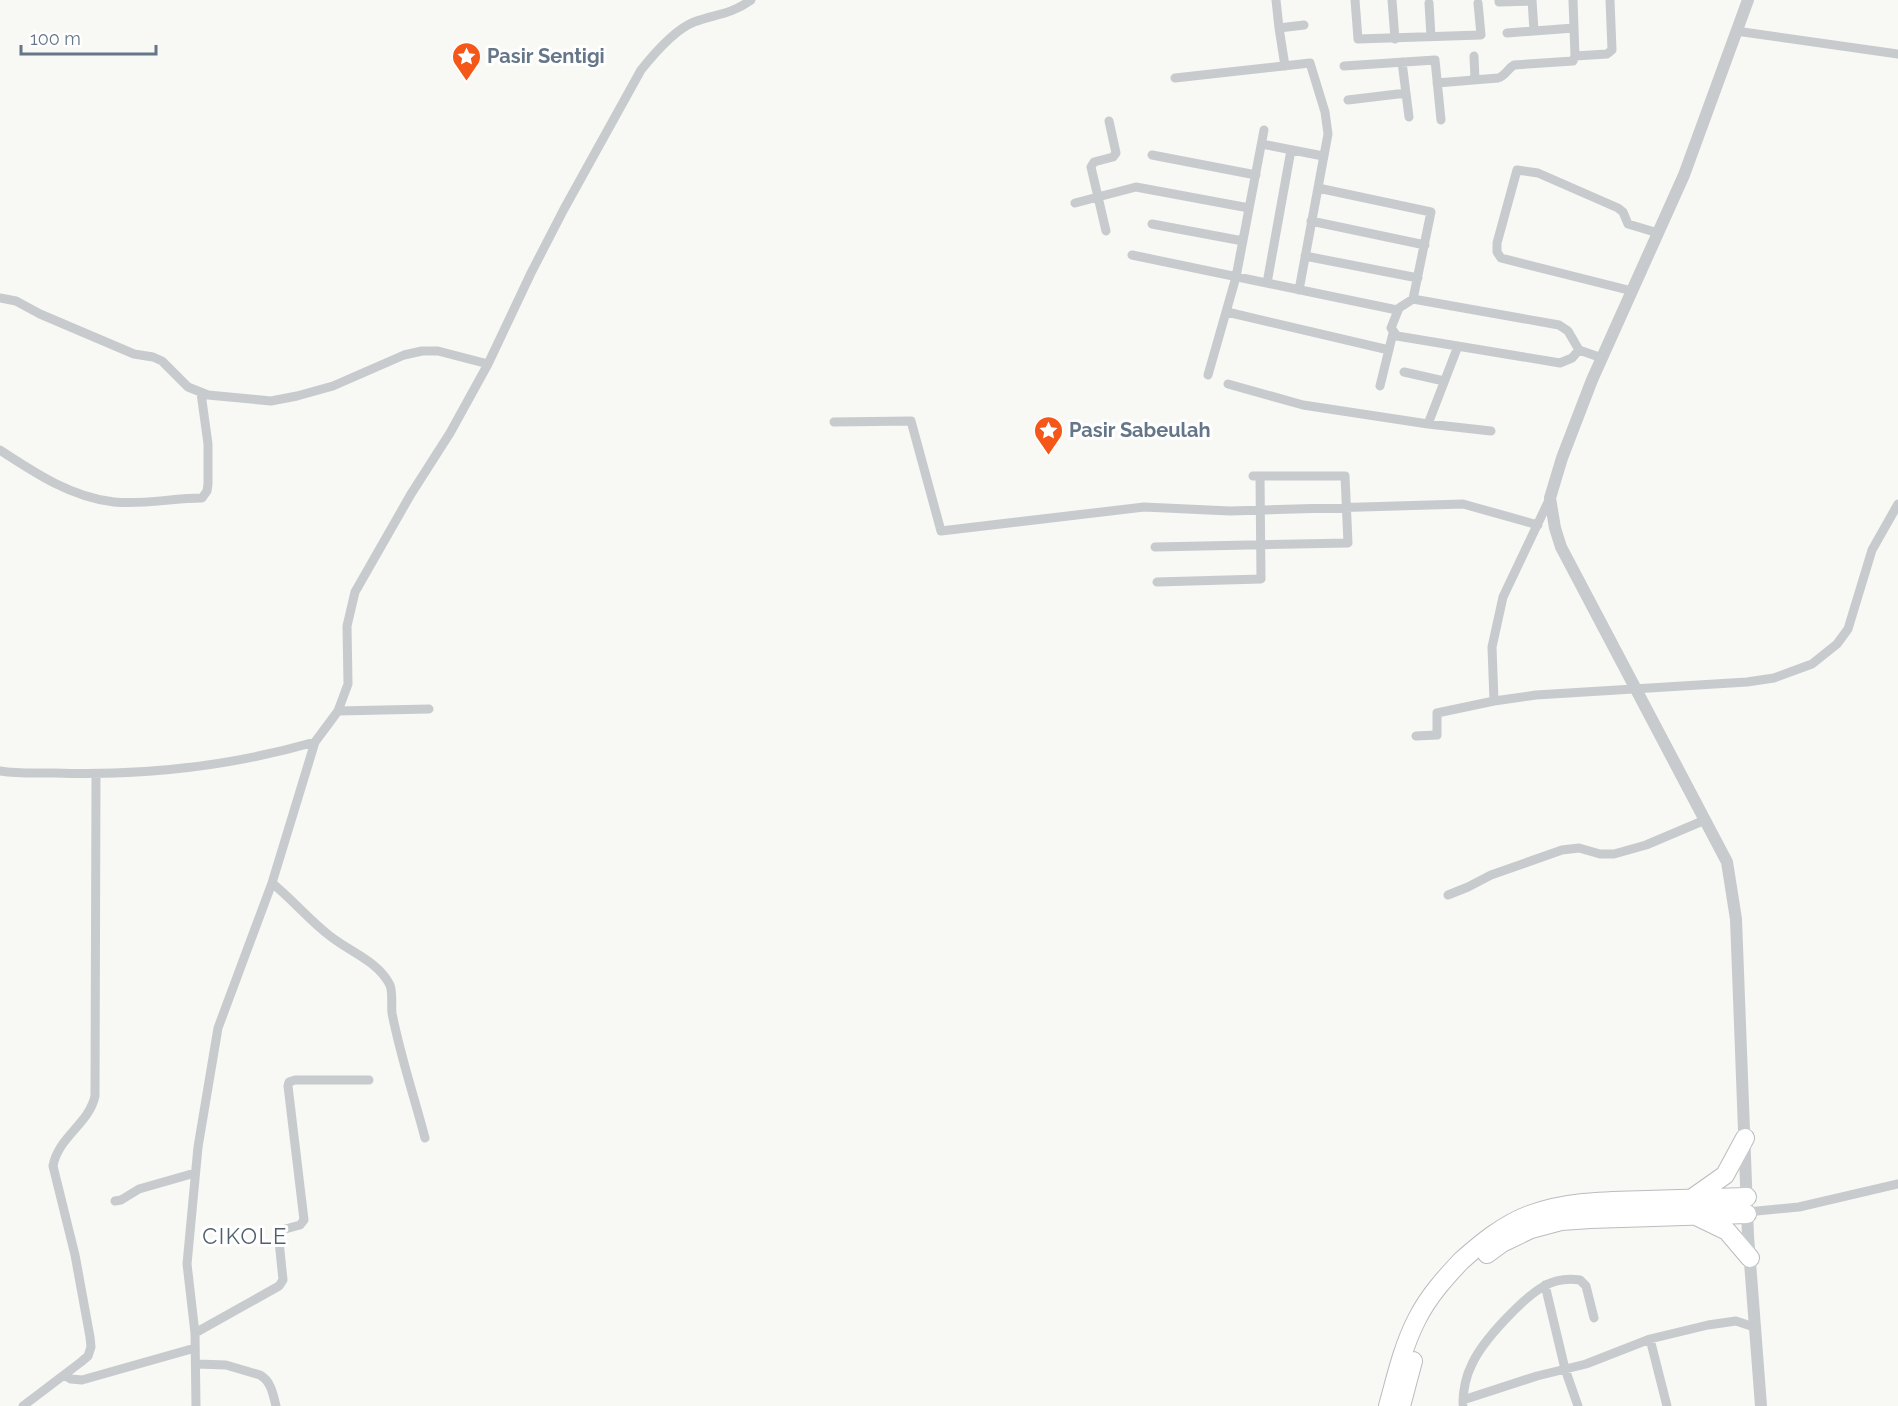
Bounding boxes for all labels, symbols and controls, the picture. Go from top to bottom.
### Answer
scale bar [21,18,156,56]
text: 100 m [30,28,81,49]
place icon: Pasir Sentigi [450,40,482,82]
place label: Pasir Sentigi [487,44,605,68]
place icon: Pasir Sabeulah [1032,414,1064,456]
place label: Pasir Sabeulah [1069,418,1211,442]
district label: CIKOLE [202,1223,288,1249]

